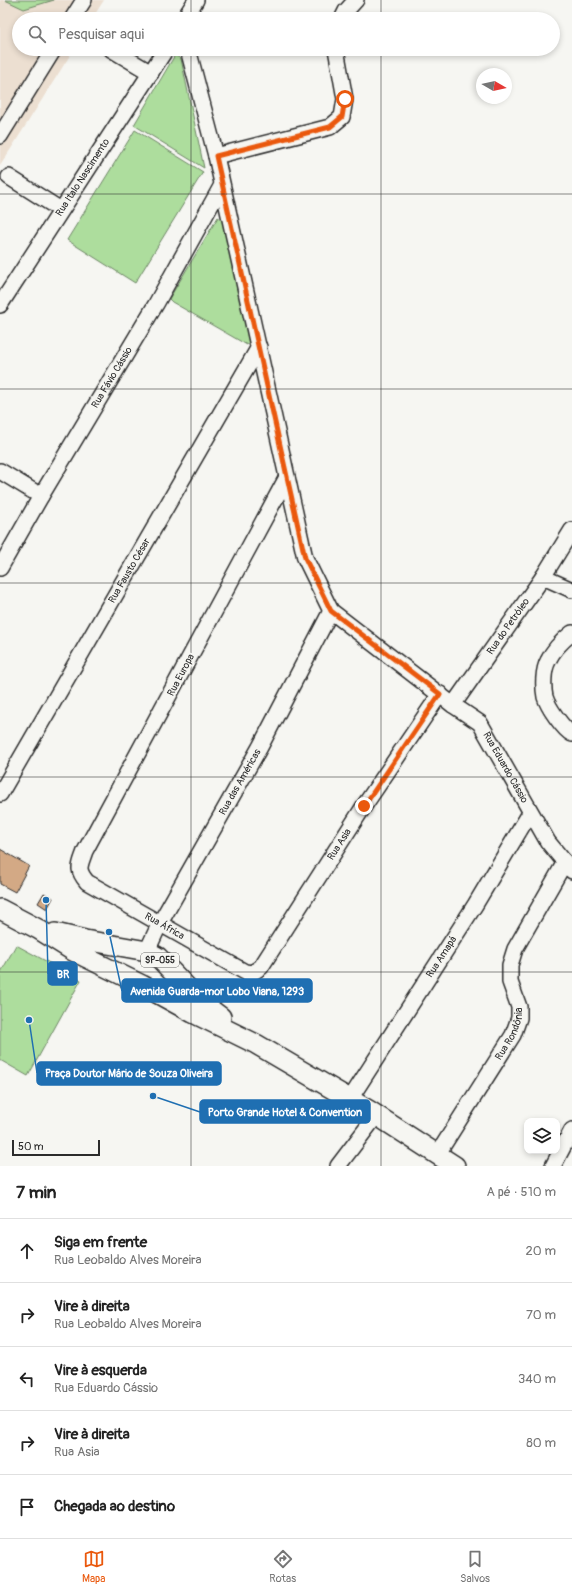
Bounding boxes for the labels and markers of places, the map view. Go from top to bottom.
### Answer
callout: BR [48,962,77,985]
callout: Avenida Guarda-mor Lobo Viana, 1293 [122,979,312,1002]
callout: Praça Doutor Mário de Souza Oliveira [37,1062,221,1085]
callout: Porto Grande Hotel & Convention [200,1100,370,1123]

